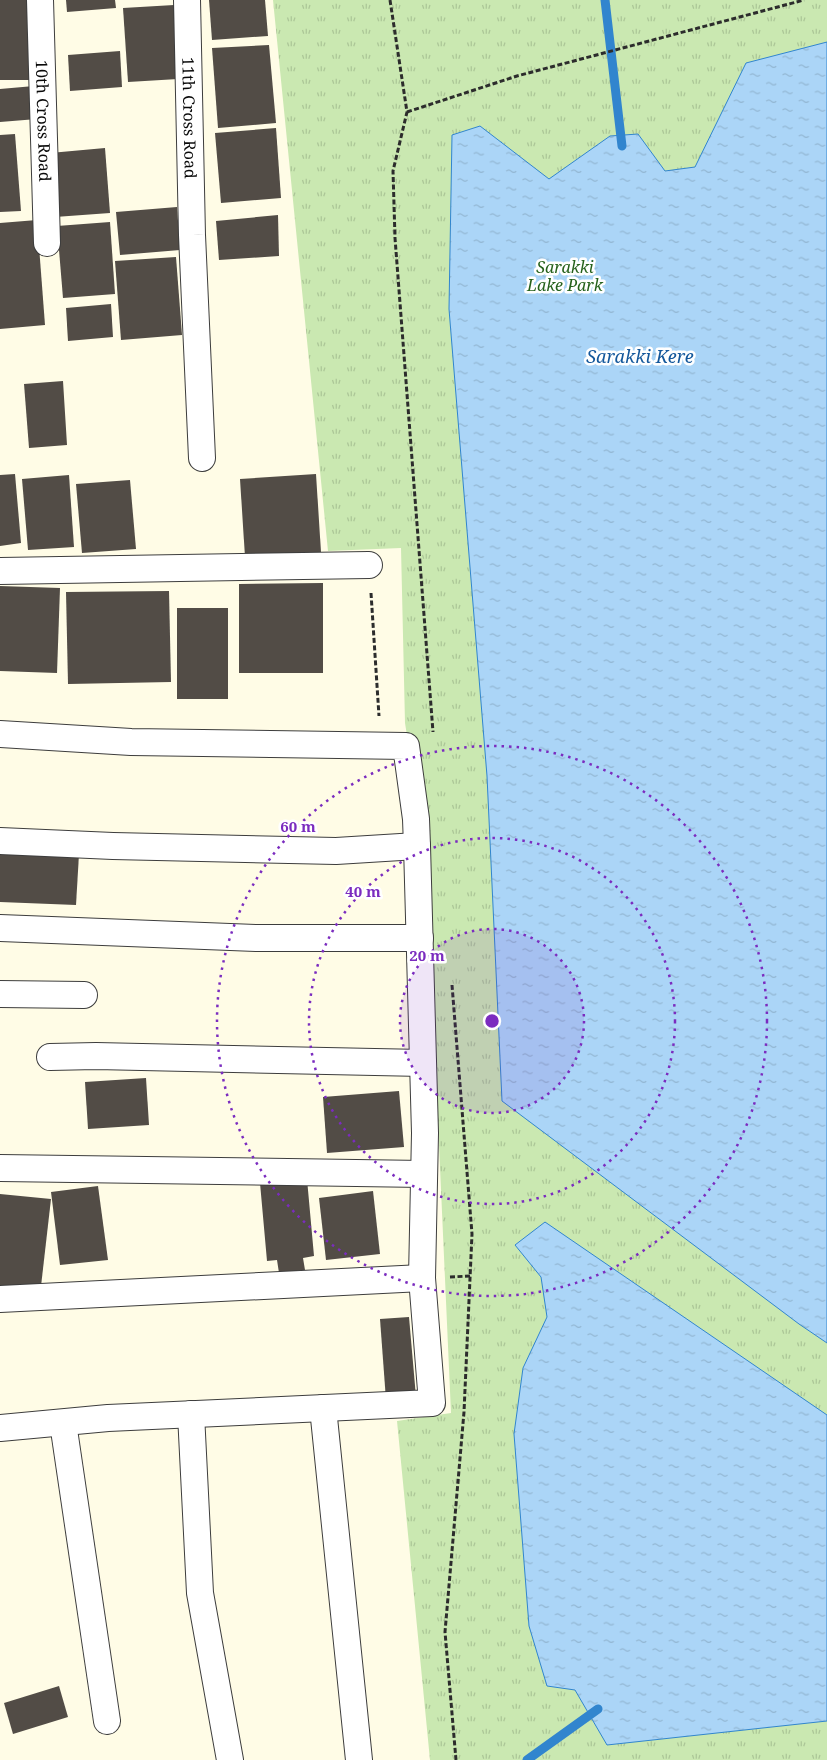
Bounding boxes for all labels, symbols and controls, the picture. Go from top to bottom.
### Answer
street label: 11th Cross Road [177,57,202,179]
street label: 10th Cross Road [31,60,56,182]
park label: Sarakki Lake Park [526,256,604,296]
water label: Sarakki Kere [586,344,694,368]
text: 60 m [280,816,316,836]
text: 40 m [345,881,381,901]
text: 20 m [409,945,445,965]
centre of rings [483,1012,501,1030]

